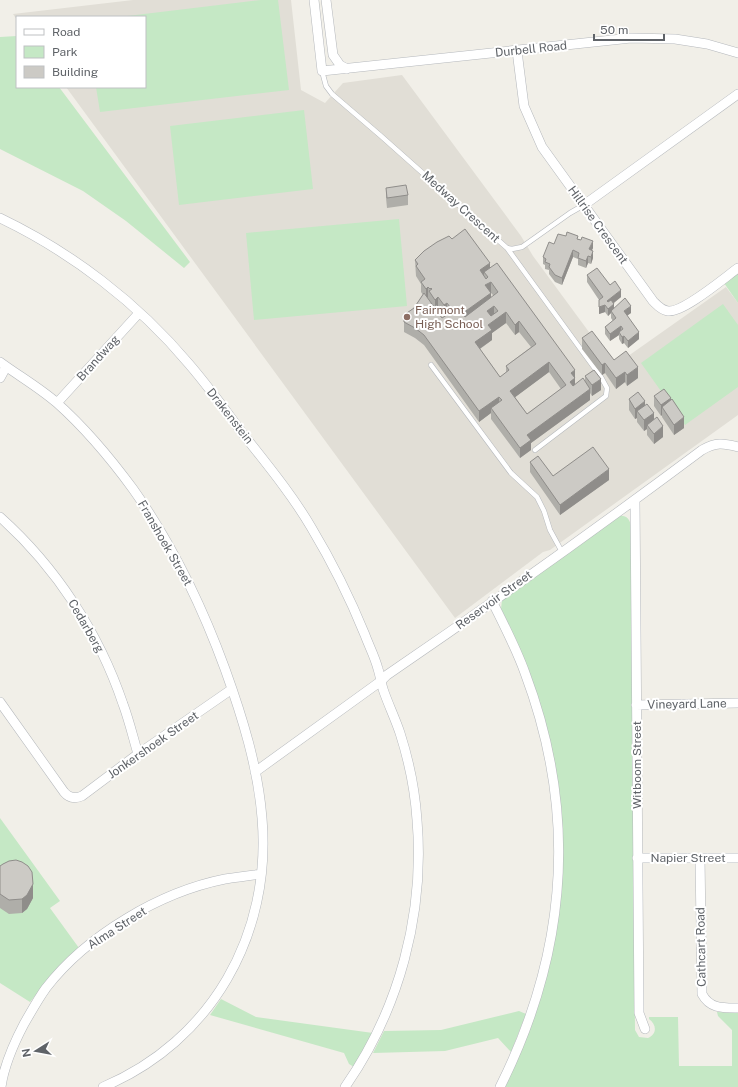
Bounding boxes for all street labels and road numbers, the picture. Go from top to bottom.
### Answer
street label: Durbell Road [494,38,568,60]
street label: Medway Crescent [419,168,503,246]
street label: Hillrise Crescent [565,183,631,267]
street label: Brandwag [74,332,122,384]
street label: Drakenstein [204,385,256,447]
street label: Franshoek Street [135,498,195,589]
street label: Reservoir Street [453,567,535,632]
street label: Cedarberg [65,597,107,655]
street label: Vineyard Lane [647,696,727,712]
street label: Jonkershoek Street [105,708,201,782]
street label: Witboom Street [630,721,644,809]
street label: Napier Street [650,851,726,865]
street label: Alma Street [85,904,149,952]
street label: Cathcart Road [693,907,709,987]

